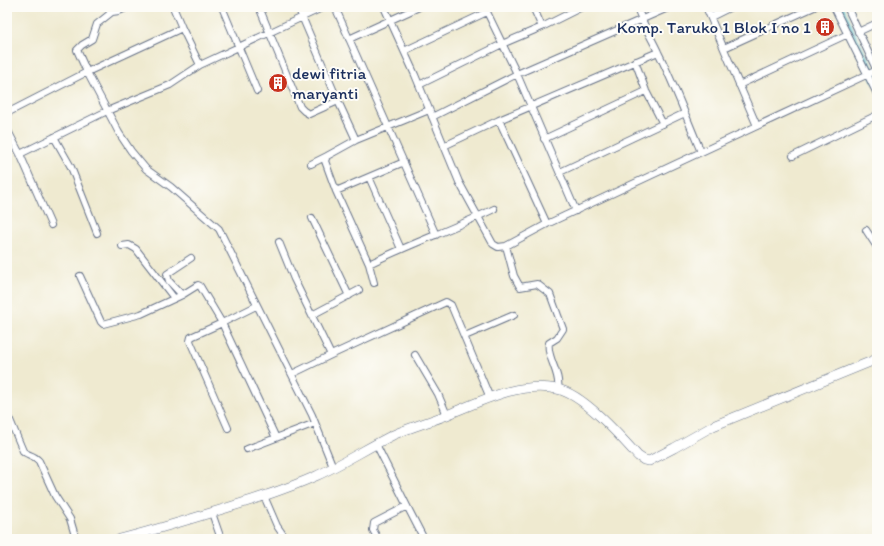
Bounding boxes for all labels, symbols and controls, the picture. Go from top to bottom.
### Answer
building icon: Komp. Taruko 1 Blok I no 1 [814,16,836,38]
place label: Komp. Taruko 1 Blok I no 1 [617,17,811,37]
place label: dewi fitria maryanti [292,63,366,103]
building icon: dewi fitria maryanti [267,72,289,94]

